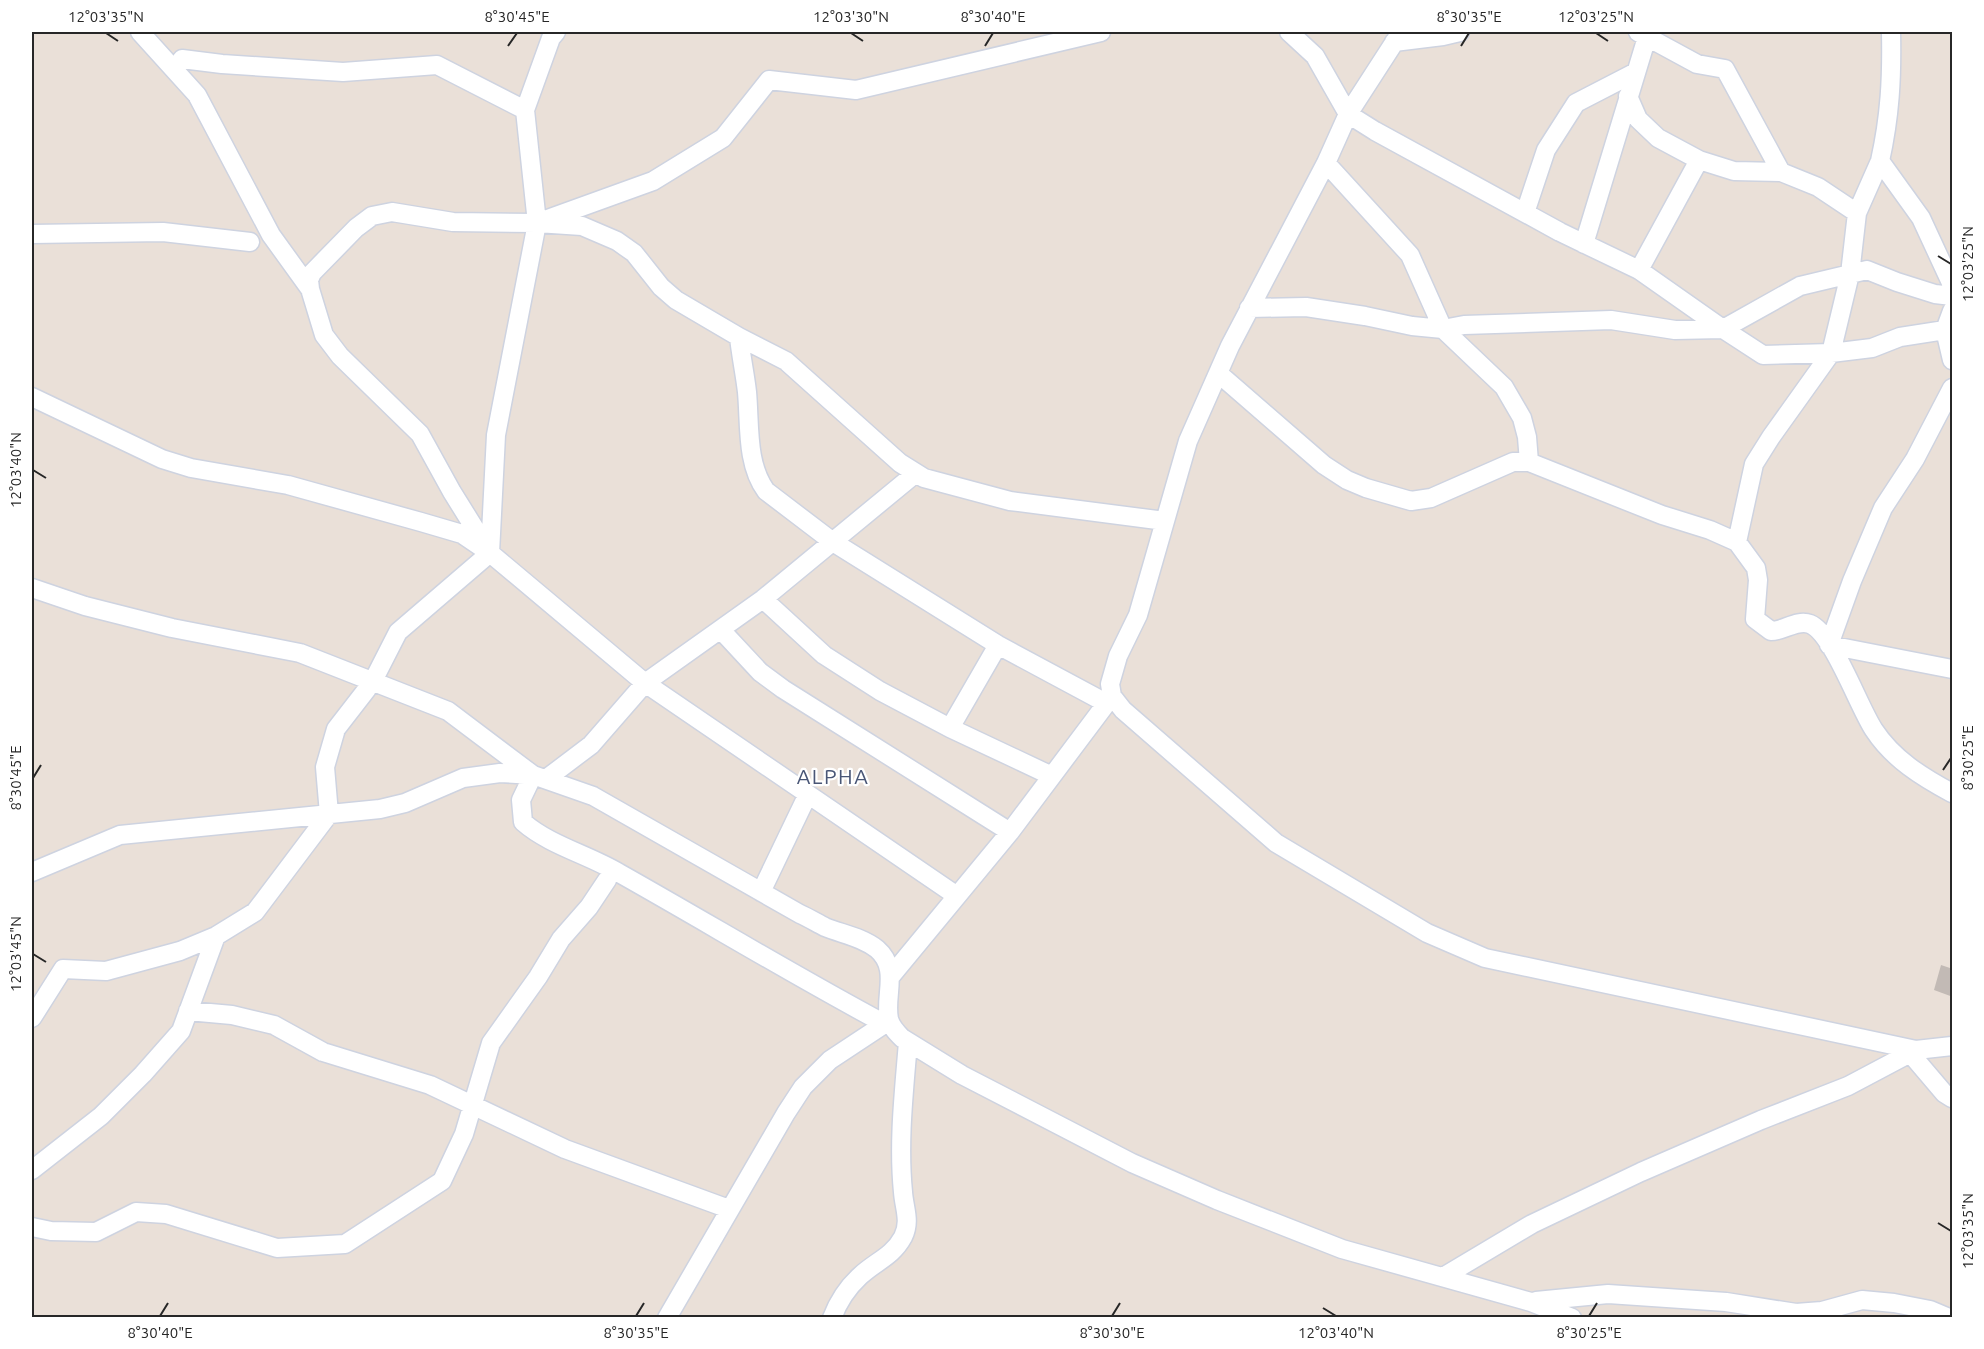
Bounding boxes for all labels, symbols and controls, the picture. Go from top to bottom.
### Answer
text: 12°03'35"N [68,8,144,25]
text: 8°30'45"E [484,8,550,25]
text: 12°03'30"N [813,8,889,25]
text: 8°30'40"E [960,8,1026,25]
text: 8°30'35"E [1436,8,1502,25]
text: 12°03'25"N [1558,8,1634,25]
text: 12°03'25"N [1959,226,1976,302]
text: 12°03'40"N [7,432,24,508]
text: 8°30'25"E [1959,725,1976,791]
text: 8°30'45"E [7,745,24,811]
district label: ALPHA [797,764,869,788]
text: 12°03'45"N [7,916,24,992]
text: 12°03'35"N [1959,1193,1976,1269]
text: 8°30'40"E [127,1324,193,1341]
text: 8°30'35"E [603,1324,669,1341]
text: 8°30'30"E [1079,1324,1145,1341]
text: 12°03'40"N [1298,1324,1374,1341]
text: 8°30'25"E [1556,1324,1622,1341]

